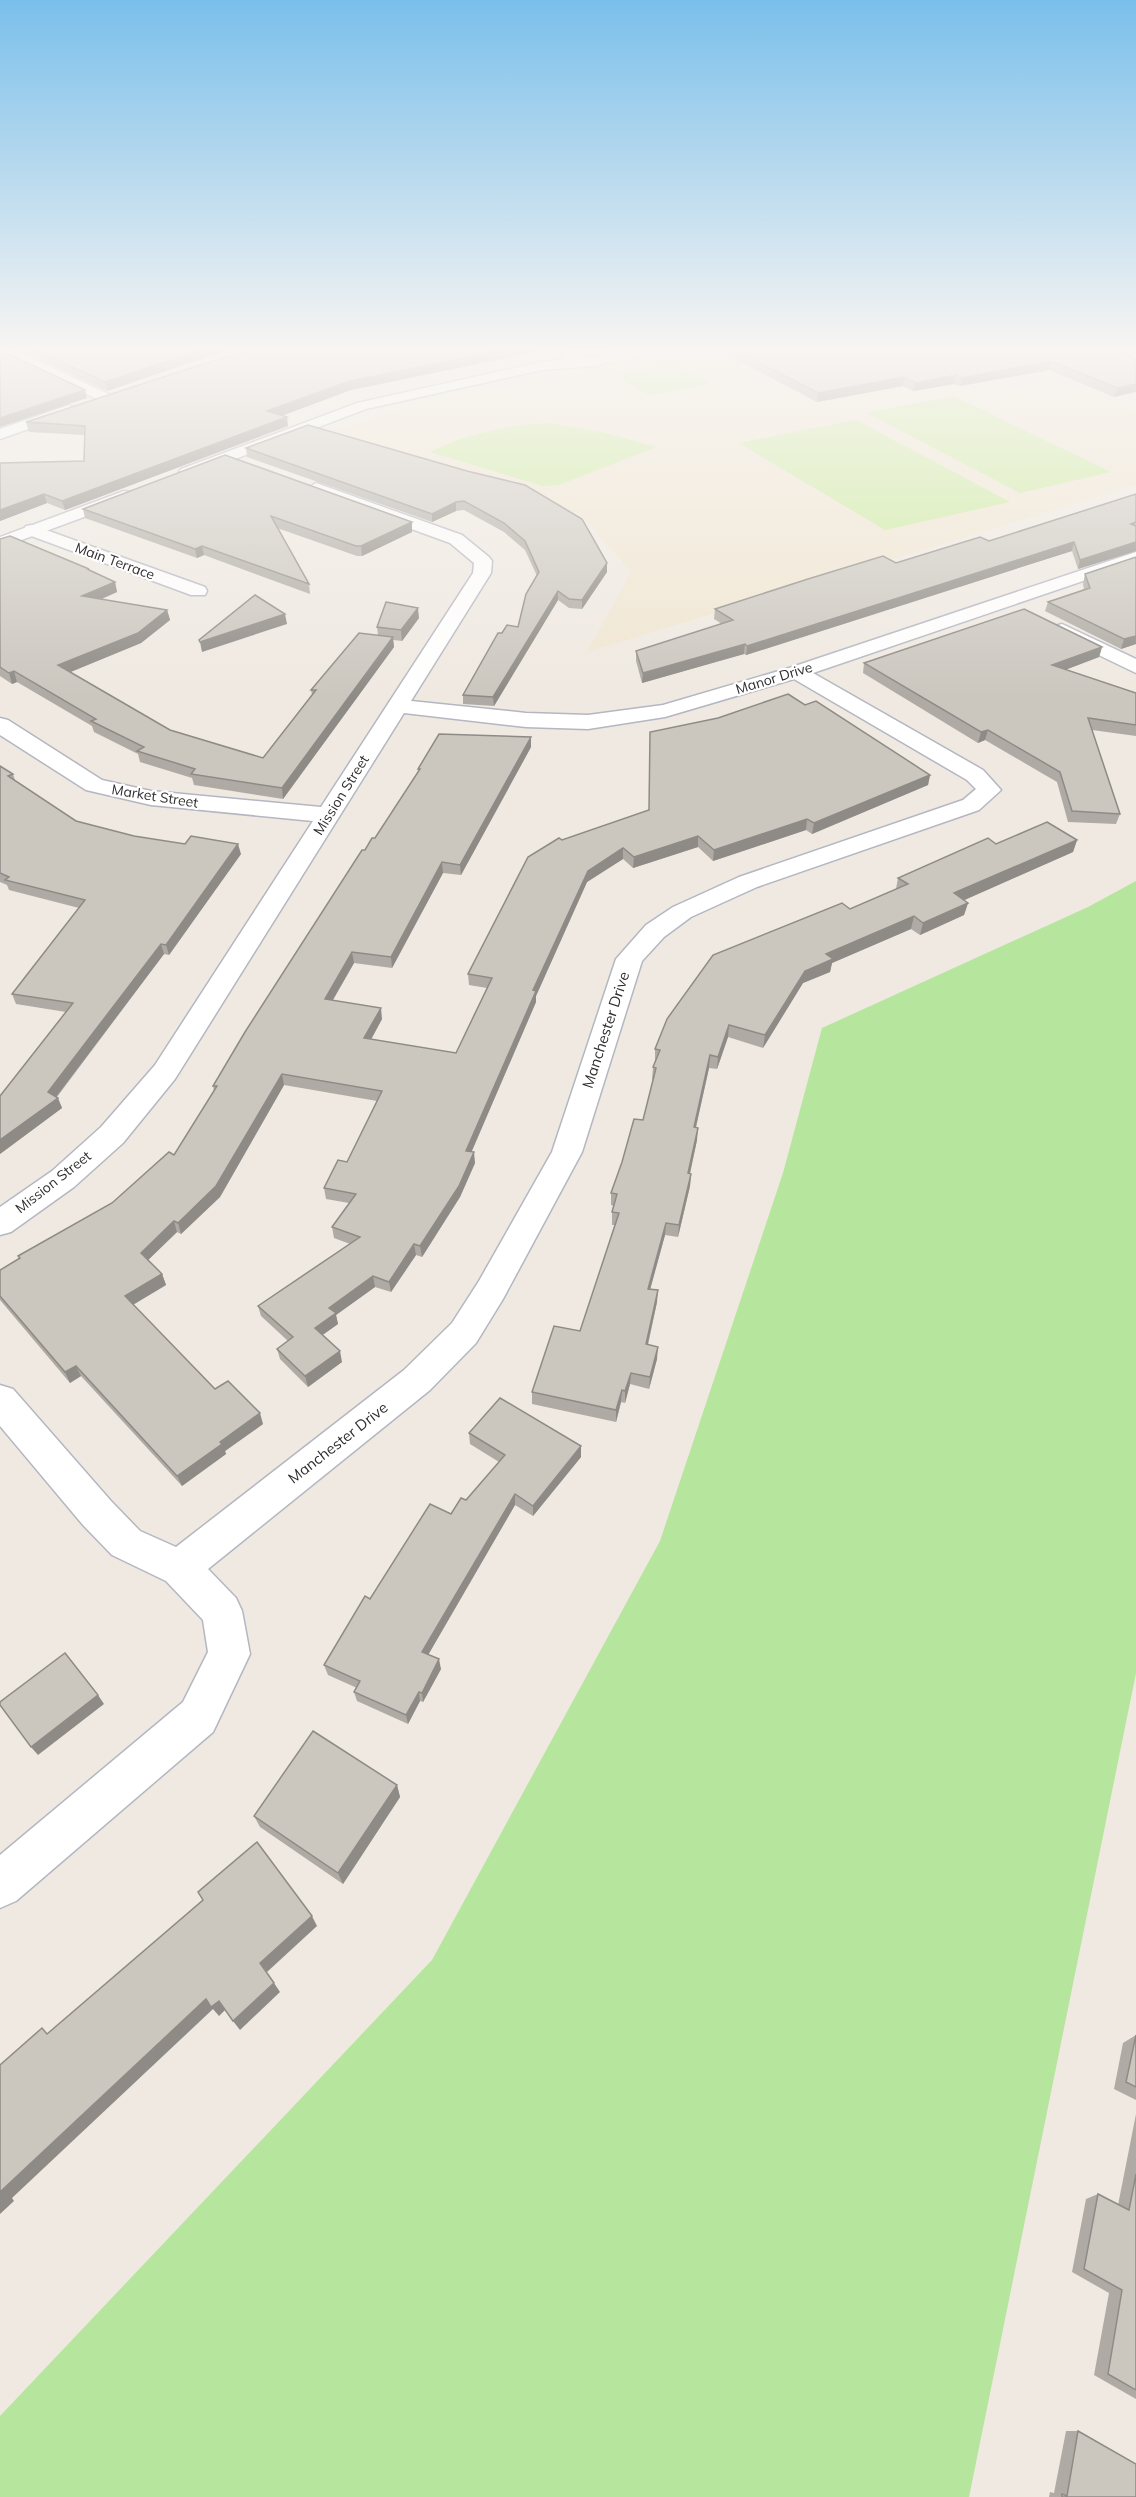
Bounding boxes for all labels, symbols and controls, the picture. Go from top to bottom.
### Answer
street label: Main Terrace [73,538,157,584]
street label: Manor Drive [734,658,814,698]
street label: Mission Street [309,752,373,838]
street label: Market Street [110,780,200,812]
street label: Manchester Drive [578,969,633,1090]
street label: Mission Street [12,1147,95,1217]
street label: Manchester Drive [284,1398,391,1487]

